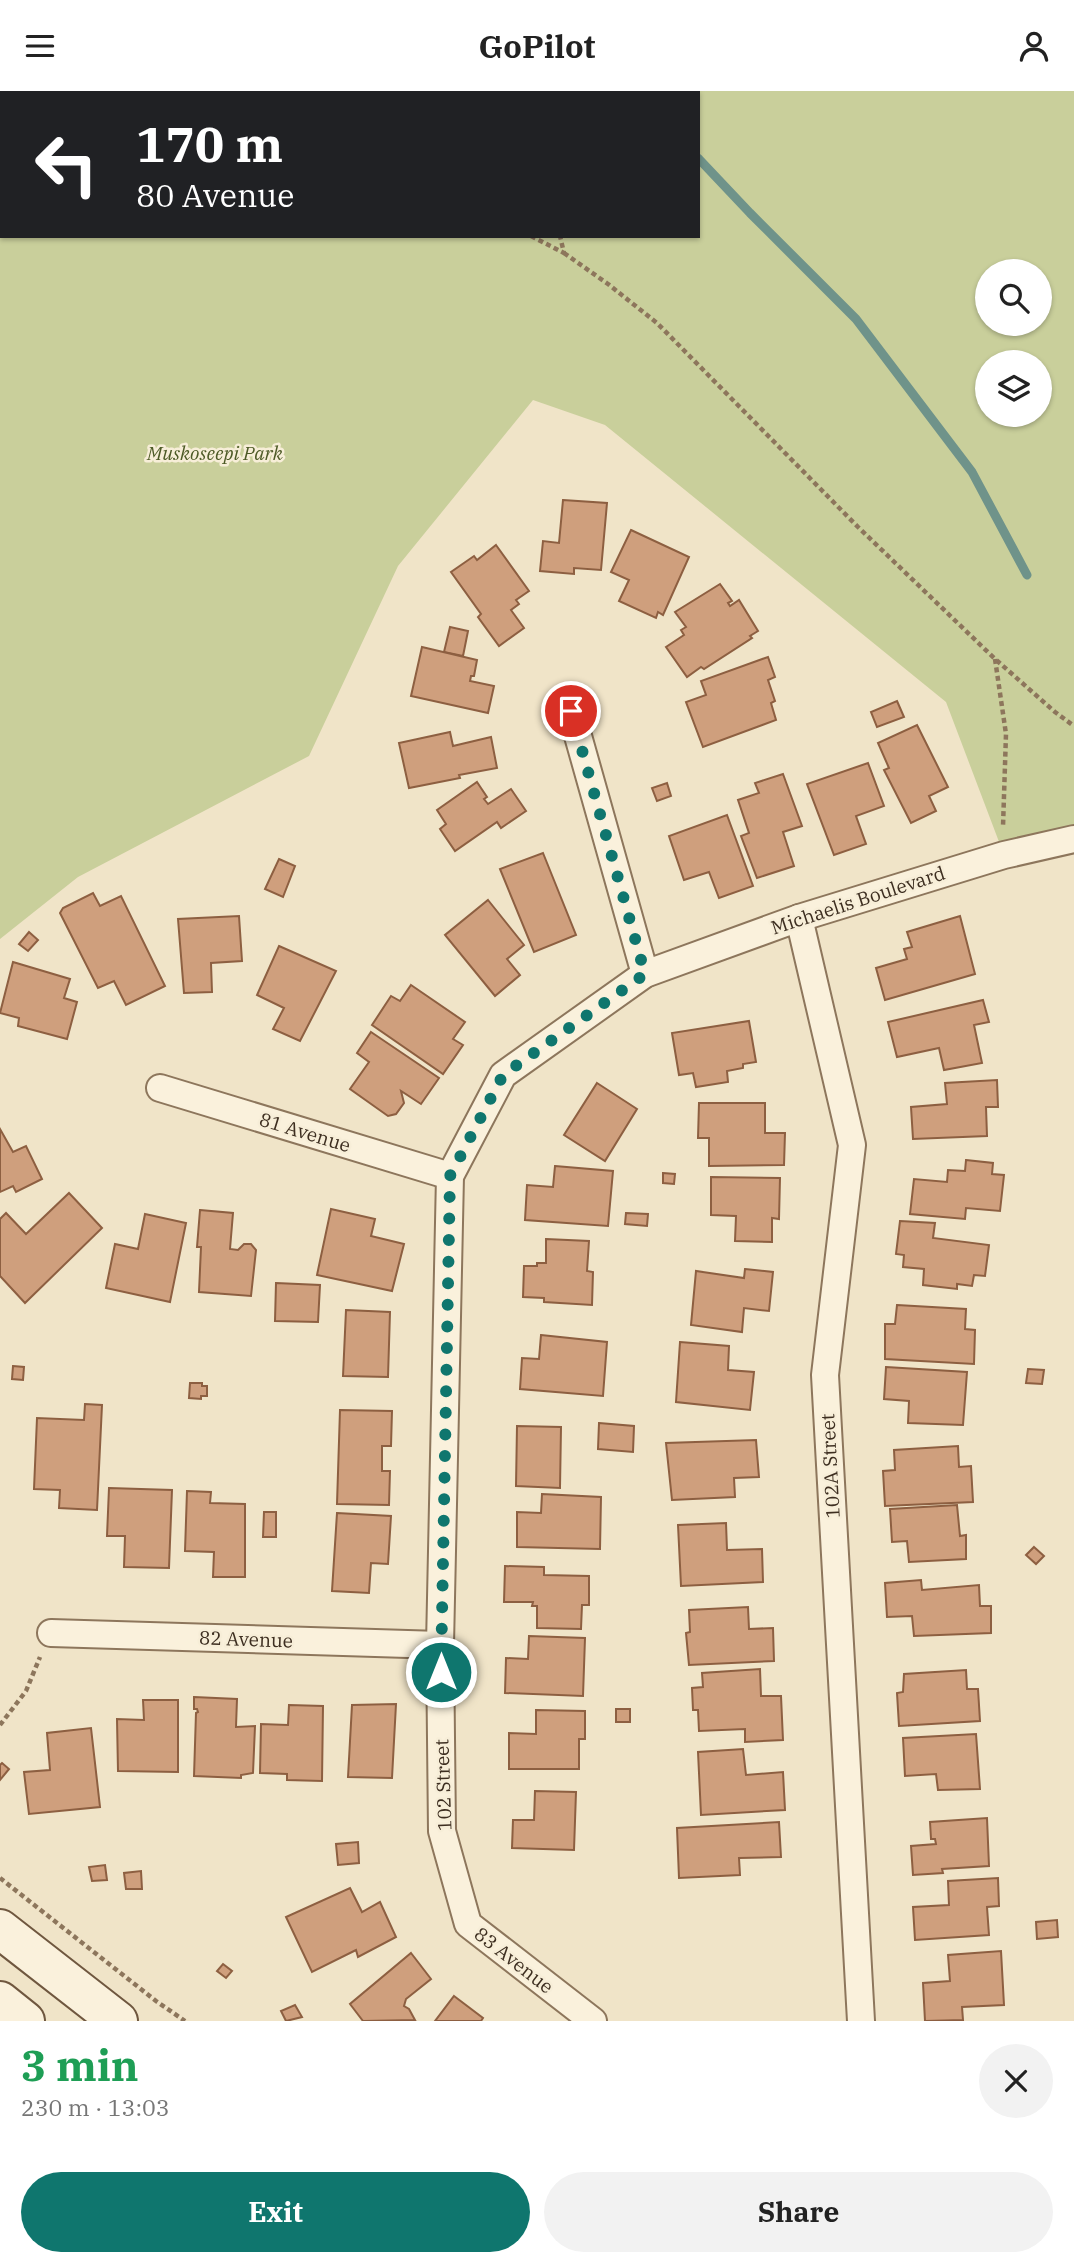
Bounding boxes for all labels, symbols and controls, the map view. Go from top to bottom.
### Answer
text: GoPilot [479,25,595,67]
icon: menu [21,27,59,65]
icon: person [1015,27,1053,65]
text: 170 m [136,112,283,175]
icon: left [21,119,112,210]
text: 80 Avenue [136,174,294,216]
map controls [975,259,1052,427]
button: search [975,259,1052,336]
button: layers [975,350,1052,427]
park label: Muskoseepi Park [146,441,284,465]
pin [541,681,601,741]
icon: arrive [552,692,590,730]
street label: Michaelis Boulevard [768,861,948,939]
street label: 81 Avenue [257,1107,353,1157]
street label: 102A Street [815,1413,845,1519]
street label: 82 Avenue [199,1625,293,1653]
position arrow [404,1635,478,1709]
street label: 102 Street [429,1738,457,1831]
street label: 83 Avenue [470,1922,558,1998]
text: 3 min [21,2038,139,2093]
button: close [979,2044,1053,2118]
text: 230 m · 13:03 [21,2092,170,2122]
button: Exit [21,2172,530,2252]
button: Share [544,2172,1053,2252]

